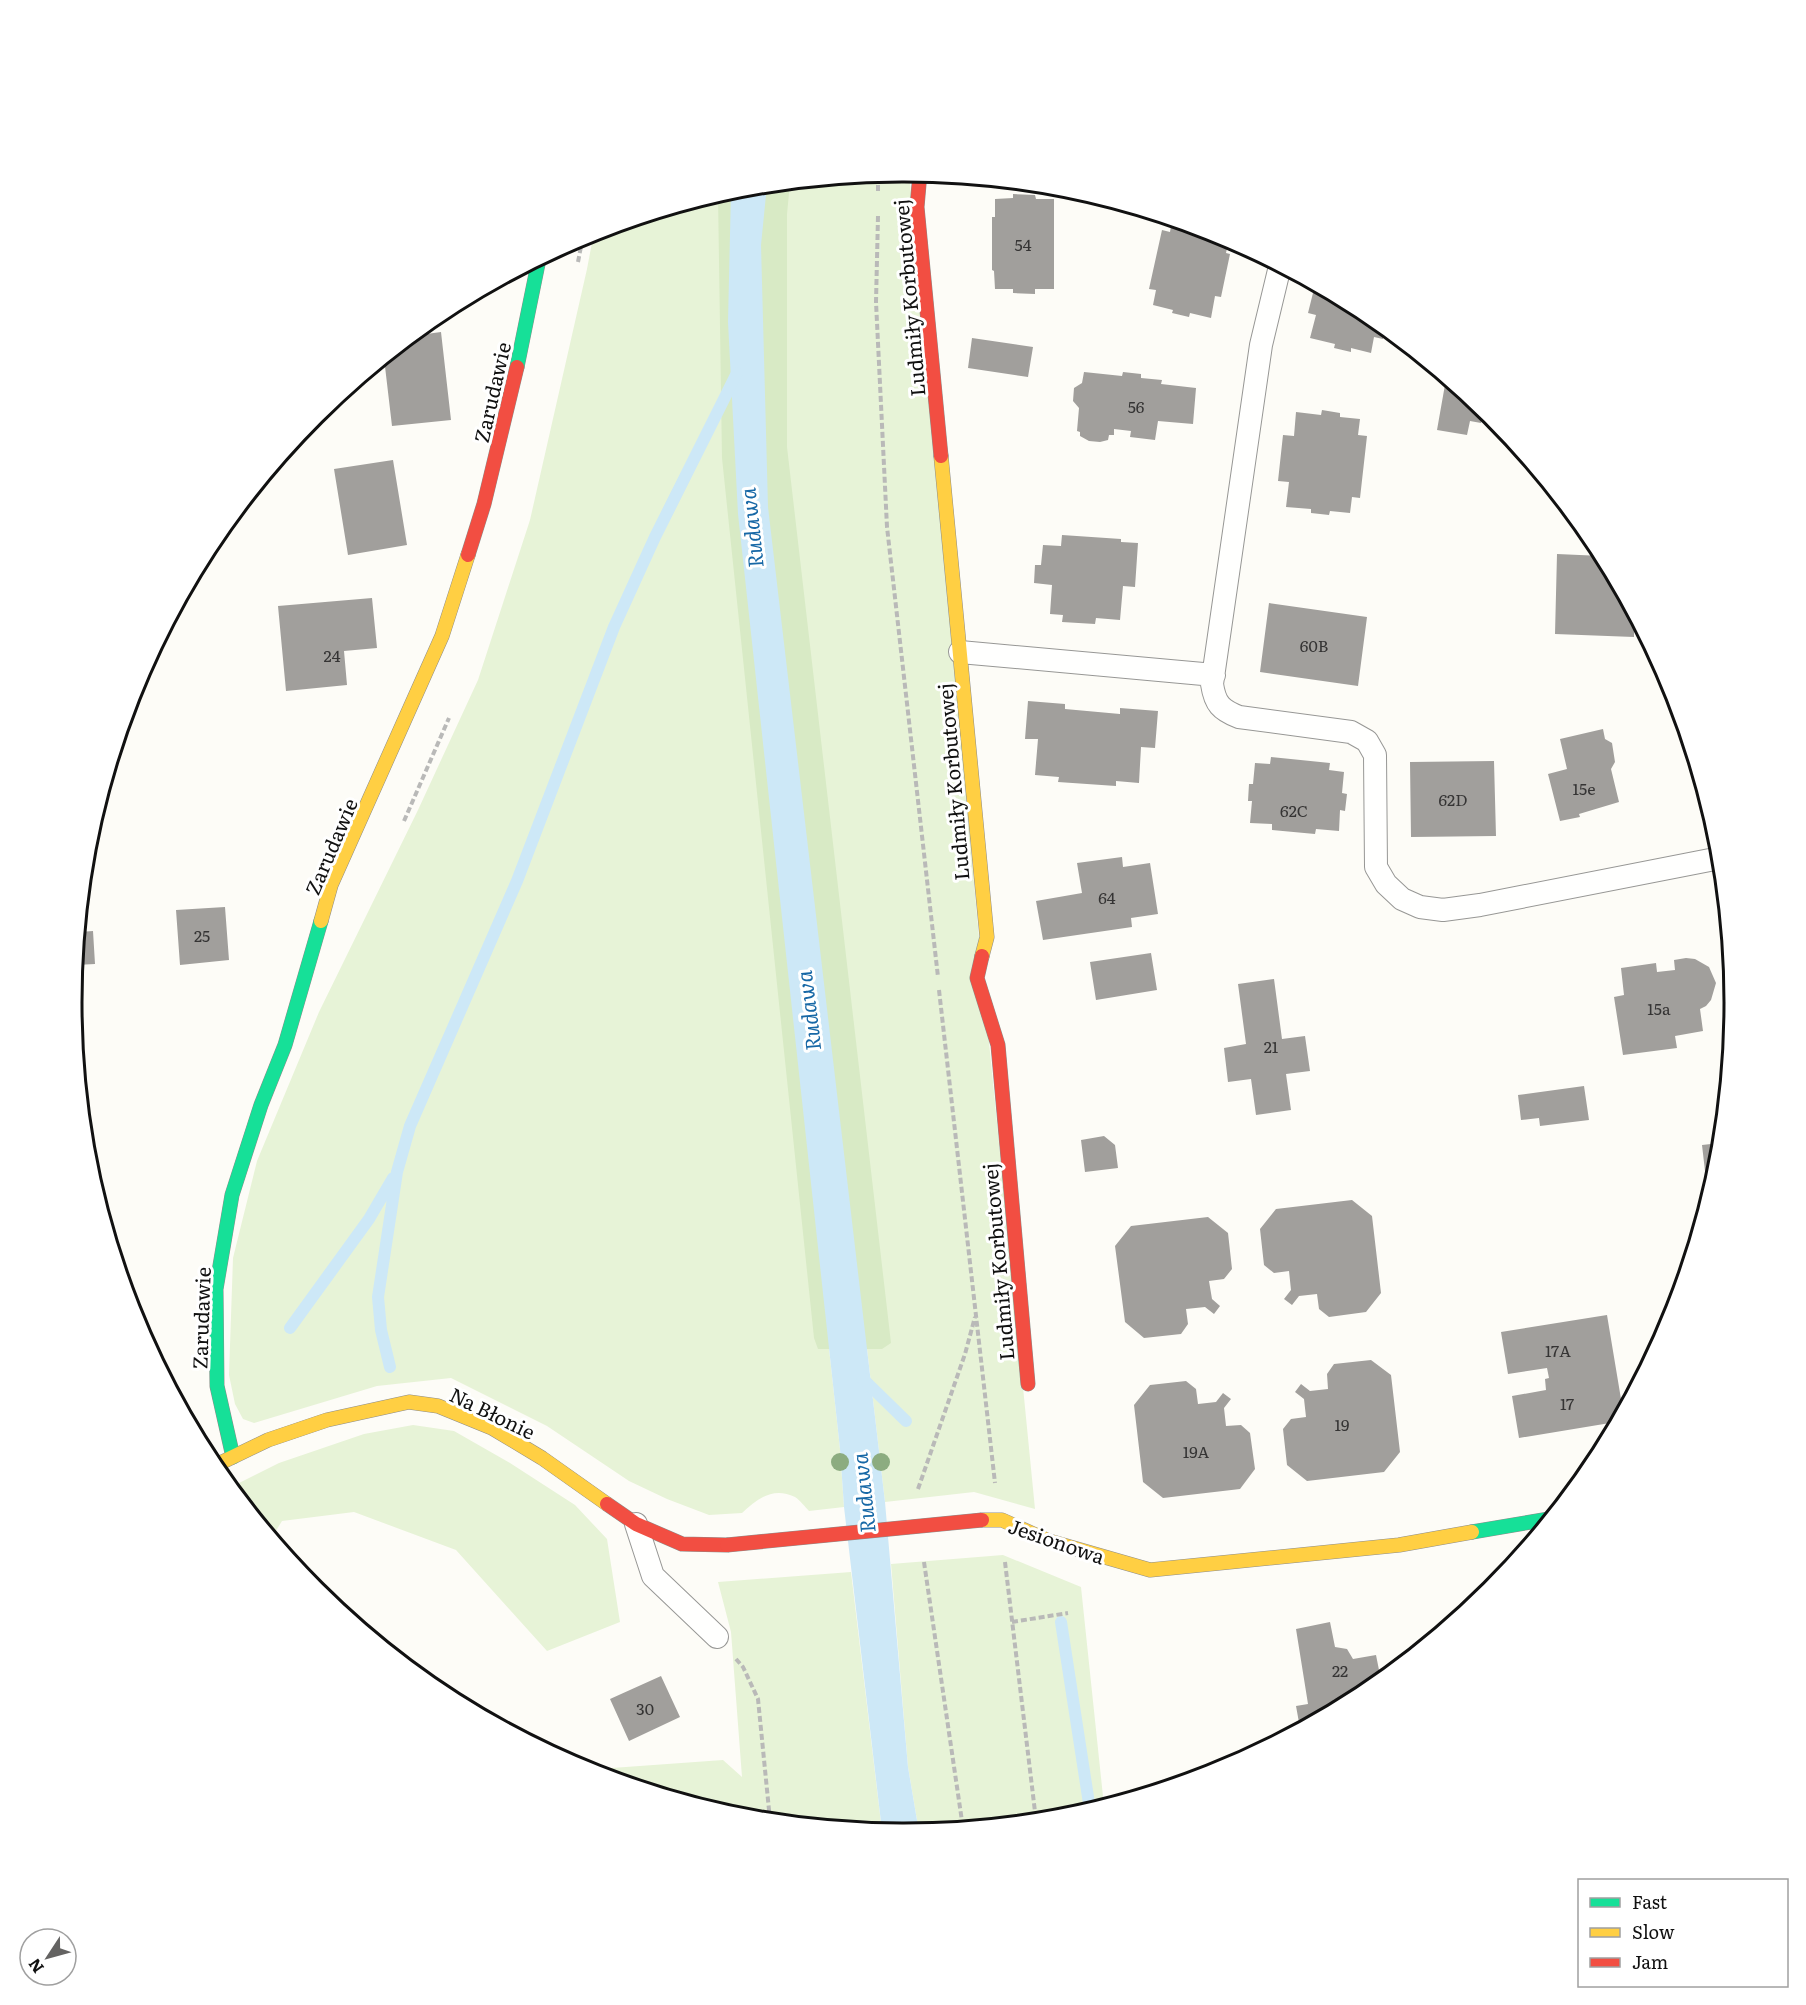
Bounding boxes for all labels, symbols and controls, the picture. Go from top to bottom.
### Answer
street label: Ludmiły Korbutowej [884,198,932,398]
house number: 54 [1015,232,1032,256]
street label: Zarudawie [465,339,517,445]
house number: 56 [1128,394,1145,418]
water label: Rudawa [730,486,770,570]
house number: 60B [1300,633,1328,657]
house number: 24 [324,643,341,667]
street label: Ludmiły Korbutowej [928,682,976,882]
house number: 15e [1573,776,1595,800]
house number: 62D [1439,787,1467,811]
street label: Zarudawie [296,793,364,899]
house number: 62C [1280,798,1308,822]
house number: 64 [1098,885,1116,909]
house number: 25 [194,923,210,947]
water label: Rudawa [787,969,827,1053]
house number: 15a [1647,996,1671,1020]
house number: 21 [1264,1034,1279,1058]
street label: Ludmiły Korbutowej [973,1162,1021,1362]
street label: Zarudawie [183,1266,217,1370]
house number: 17A [1545,1338,1571,1362]
street label: Na Błonie [445,1378,541,1446]
house number: 17 [1560,1391,1574,1415]
house number: 19 [1335,1412,1349,1436]
house number: 19A [1183,1439,1210,1463]
water label: Rudawa [842,1451,882,1535]
street label: Jesionowa [1005,1510,1109,1571]
house number: 22 [1332,1658,1348,1682]
house number: 30 [636,1696,654,1720]
legend [1578,1879,1788,1987]
text: Fast [1632,1888,1668,1915]
text: Slow [1632,1918,1675,1945]
north arrow [18,1927,78,1987]
text: Jam [1632,1948,1668,1975]
text: N [21,1954,49,1979]

